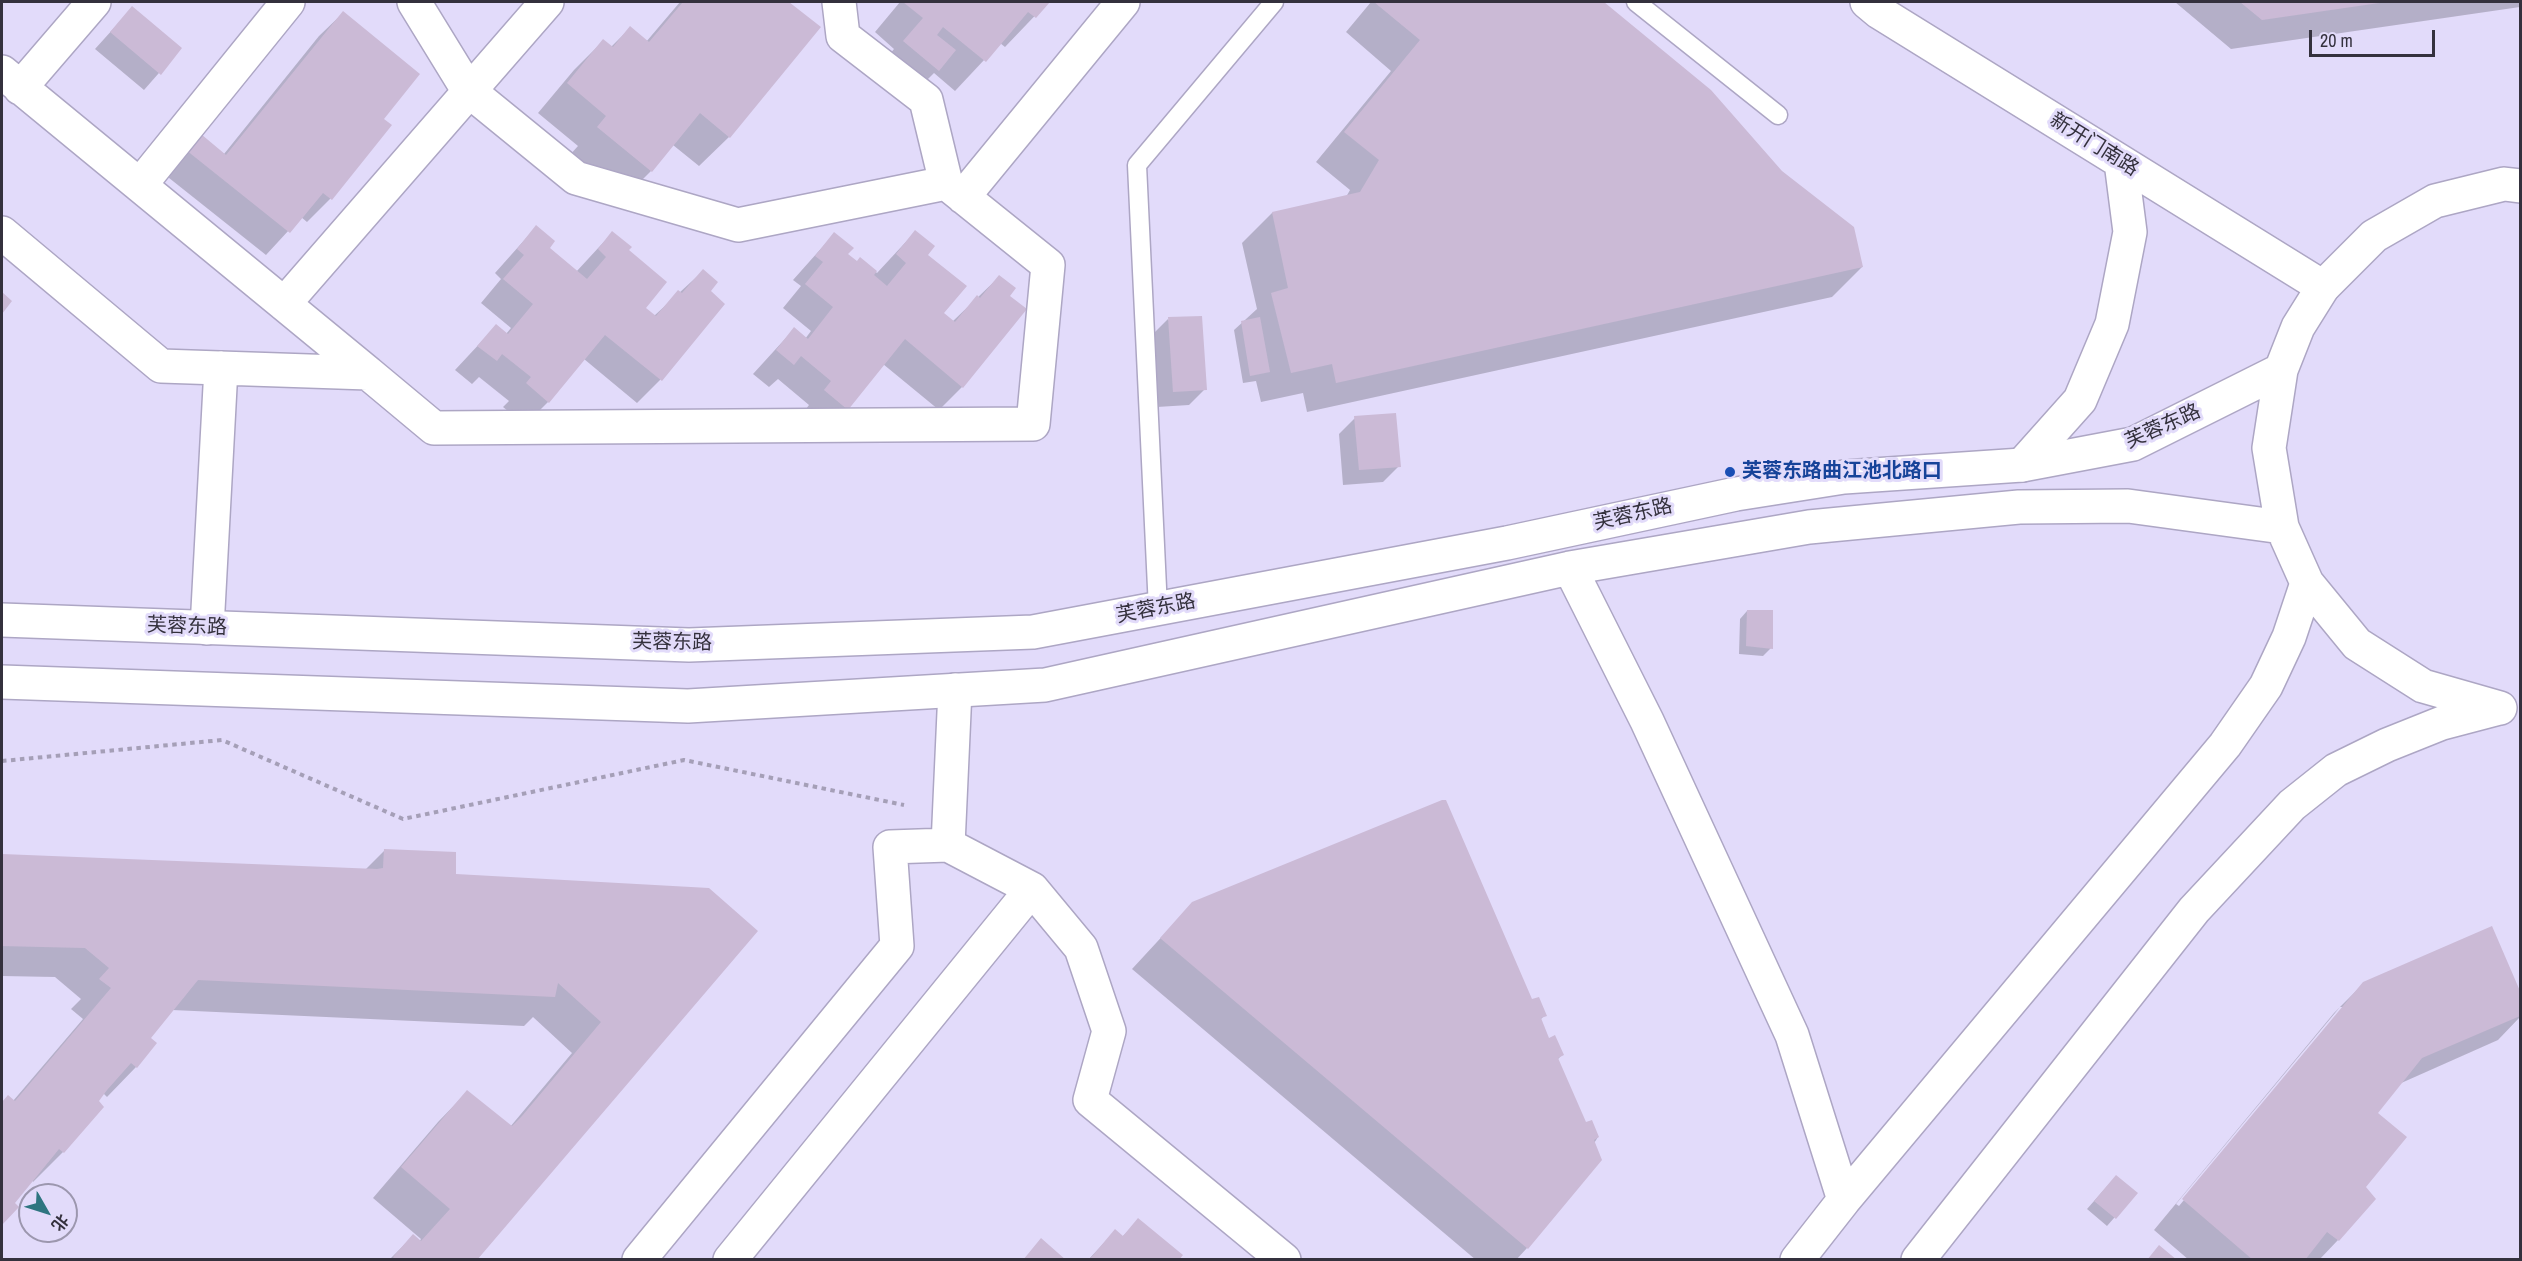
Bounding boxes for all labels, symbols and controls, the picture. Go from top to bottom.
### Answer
scale bar [2312,18,2438,56]
text: 20 m [2320,28,2353,53]
street label: 新开门南路 [2045,108,2143,182]
street label: 芙蓉东路 [2122,400,2204,454]
place label: 芙蓉东路曲江池北路口 [1742,460,1942,484]
marker: 芙蓉东路曲江池北路口 [1723,465,1737,479]
street label: 芙蓉东路 [1591,494,1675,536]
street label: 芙蓉东路 [1114,590,1198,628]
street label: 芙蓉东路 [147,614,227,640]
street label: 芙蓉东路 [632,630,712,656]
north arrow [18,1183,78,1243]
text: 北 [47,1210,74,1236]

